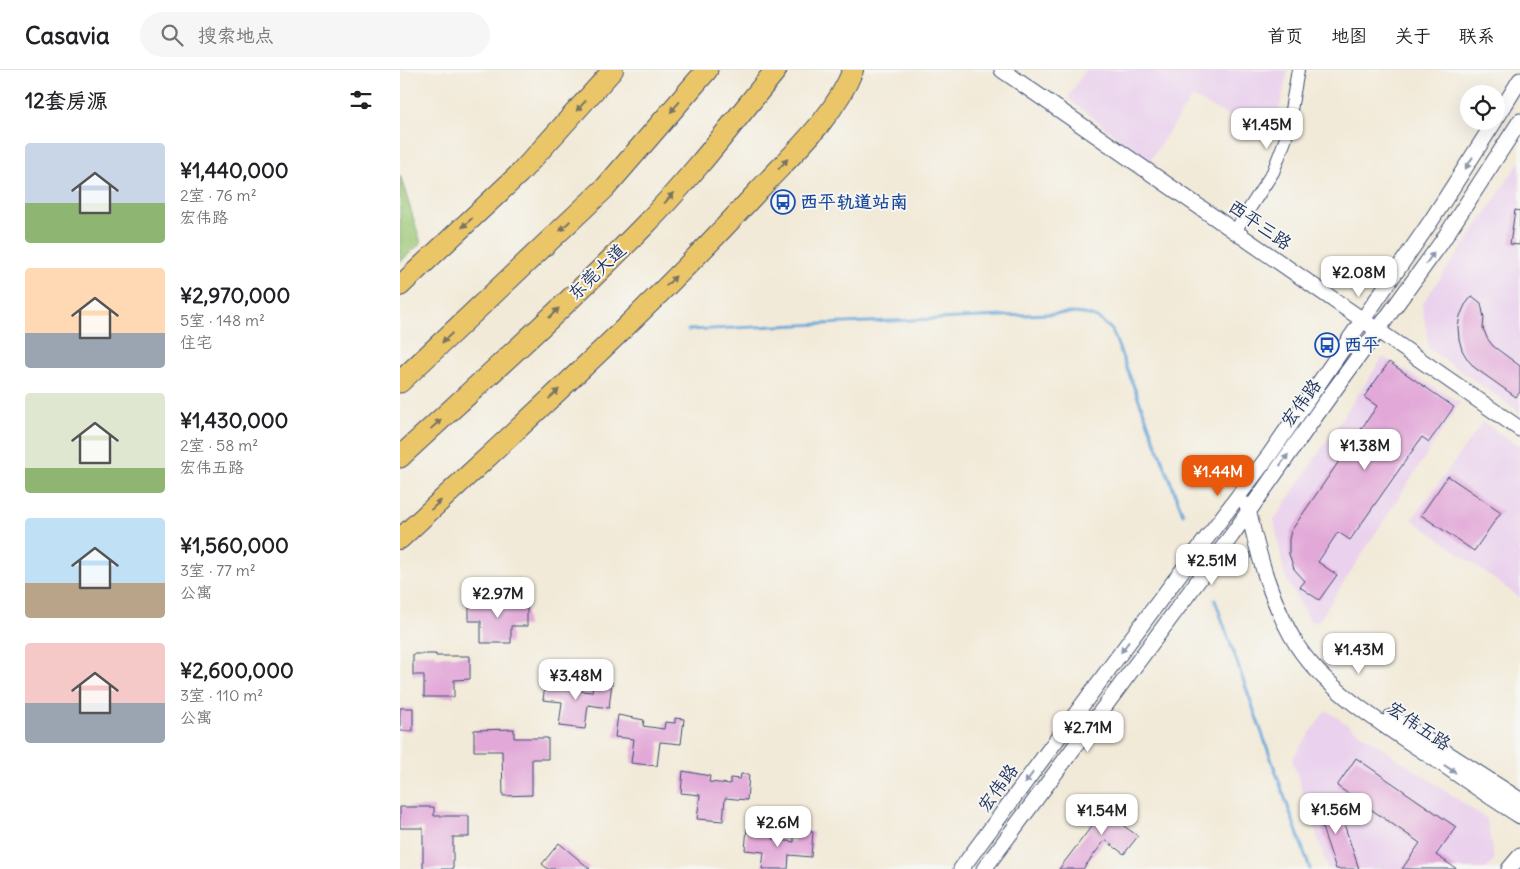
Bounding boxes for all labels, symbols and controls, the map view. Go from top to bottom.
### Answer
search box [140,12,490,57]
text: Casavia [25,20,110,50]
icon: search [158,21,186,49]
text: 搜索地点 [198,23,274,47]
text: 首页 [1267,24,1303,47]
text: 地图 [1331,24,1367,47]
text: 关于 [1395,24,1431,47]
text: 联系 [1459,24,1495,47]
map controls [1460,85,1505,130]
button: locate [1460,85,1505,130]
icon: filters [347,86,375,114]
text: 12套房源 [25,87,108,114]
one-way arrow [575,100,586,113]
one-way arrow [670,101,681,113]
pin: ¥1.45M [1226,108,1308,150]
text: ¥1.45M [1242,114,1292,134]
one-way arrow [1464,156,1473,169]
text: ¥1,440,000 [180,157,289,184]
one-way arrow [777,158,789,170]
icon: home [65,163,125,223]
text: 2室 · 76 m² [180,185,257,205]
bus stop icon: 西平轨道站南 [770,189,796,215]
place label: 西平轨道站南 [800,190,908,213]
one-way arrow [663,191,674,204]
street label: 西平三路 [1224,195,1296,255]
text: 宏伟路 [180,207,228,227]
one-way arrow [462,217,474,229]
one-way arrow [559,220,571,232]
street label: 东莞大道 [563,238,631,305]
one-way arrow [1425,251,1435,265]
pin: ¥2.08M [1318,256,1400,298]
text: ¥2.08M [1332,262,1386,282]
one-way arrow [665,275,677,287]
text: ¥2,970,000 [180,282,290,309]
icon: home [65,288,125,348]
one-way arrow [548,307,560,319]
text: 5室 · 148 m² [180,310,265,330]
text: 住宅 [180,332,212,352]
one-way arrow [441,332,453,344]
bus stop icon: 西平 [1314,332,1340,358]
place label: 西平 [1344,333,1380,356]
street label: 宏伟路 [1275,374,1326,431]
one-way arrow [548,388,560,400]
text: ¥1,430,000 [180,407,288,434]
icon: home [65,413,125,473]
one-way arrow [429,418,441,430]
pin: ¥1.38M [1324,428,1406,471]
text: 2室 · 58 m² [180,435,258,455]
text: ¥1.38M [1340,435,1390,455]
one-way arrow [1279,453,1289,467]
pin: ¥1.44M [1177,454,1259,497]
text: 宏伟五路 [180,457,244,477]
text: ¥1.44M [1193,461,1243,481]
one-way arrow [429,499,441,511]
text: ¥1,560,000 [180,532,289,559]
icon: home [65,538,125,598]
pin: ¥2.51M [1171,544,1253,586]
text: ¥2.51M [1187,550,1237,570]
text: 3室 · 77 m² [180,560,256,580]
pin: ¥2.97M [457,576,539,619]
text: 公寓 [180,582,212,602]
text: ¥2.97M [472,583,524,603]
pin: ¥1.43M [1318,632,1400,675]
text: ¥1.43M [1334,639,1384,659]
one-way arrow [1120,640,1130,654]
text: ¥2,600,000 [180,657,294,684]
pin: ¥3.48M [535,658,617,701]
icon: home [65,663,125,723]
text: ¥3.48M [550,665,602,685]
text: 3室 · 110 m² [180,685,263,705]
street label: 宏伟五路 [1383,696,1456,755]
text: 公寓 [180,707,212,727]
pin: ¥2.71M [1047,710,1129,753]
text: ¥2.71M [1064,717,1112,737]
street label: 宏伟路 [972,759,1023,816]
one-way arrow [1443,764,1456,774]
one-way arrow [1023,771,1034,784]
pin: ¥1.56M [1295,792,1377,835]
pin: ¥1.54M [1061,794,1143,836]
text: ¥1.56M [1311,799,1361,819]
text: ¥1.54M [1077,800,1127,820]
pin: ¥2.6M [743,806,813,848]
text: ¥2.6M [756,812,800,832]

